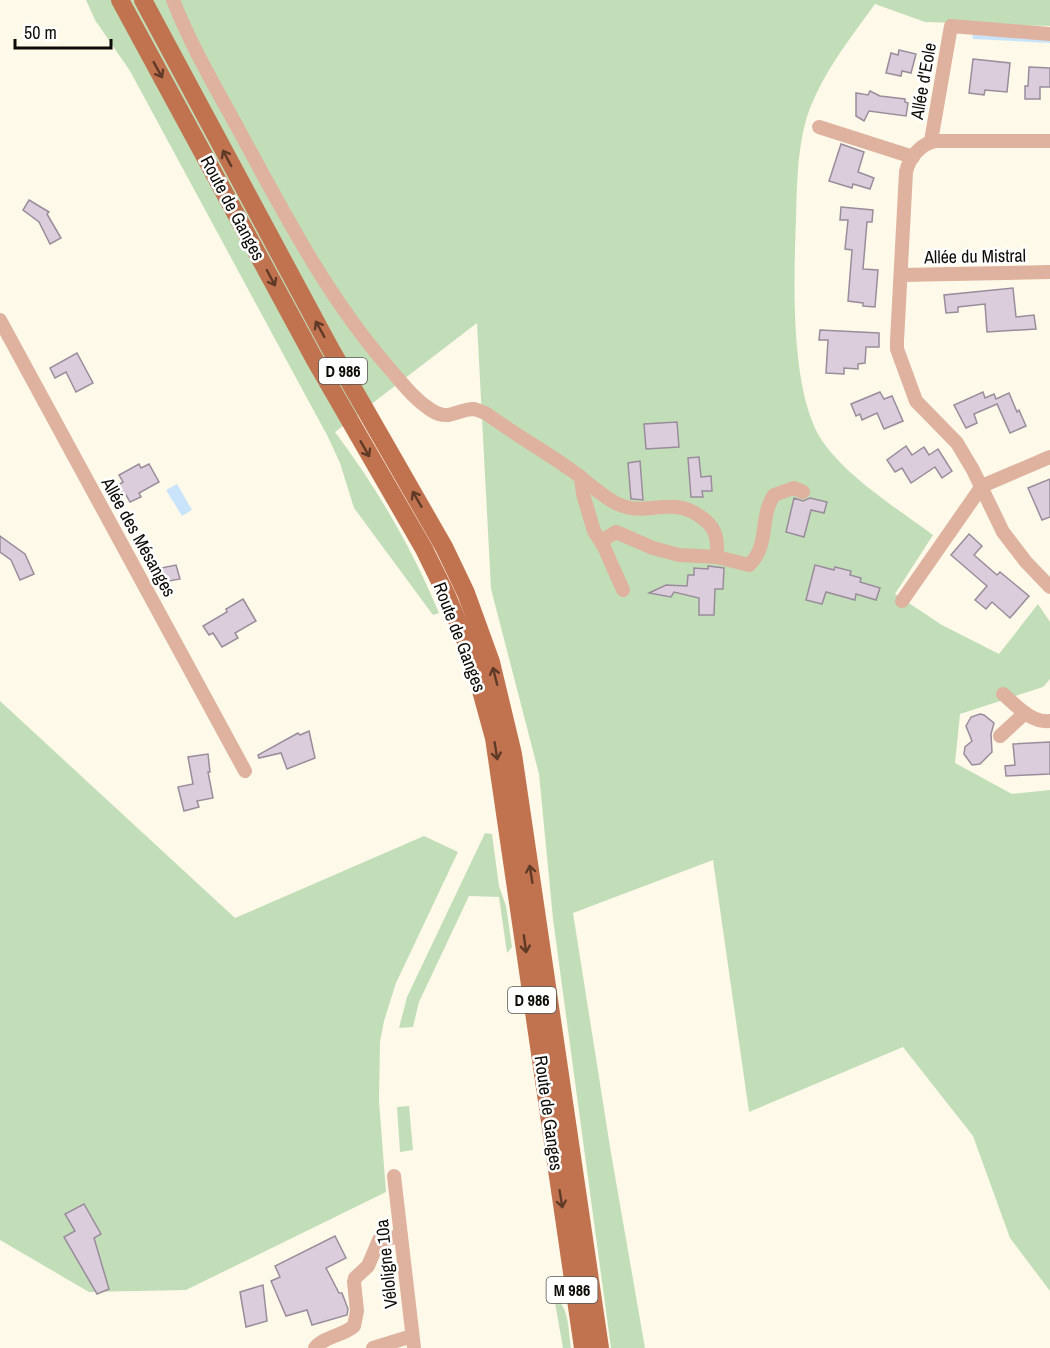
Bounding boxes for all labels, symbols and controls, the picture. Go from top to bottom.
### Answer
scale bar [15,12,111,50]
text: 50 m [24,20,57,45]
street label: Allée d'Eole [904,41,942,122]
one-way arrow [152,61,164,78]
one-way arrow [221,150,233,167]
street label: Route de Ganges [195,151,271,265]
street label: Allée du Mistral [923,243,1026,269]
one-way arrow [266,269,277,287]
one-way arrow [314,321,325,339]
road number: D 986 [319,358,367,384]
one-way arrow [360,440,372,457]
street label: Allée des Mésanges [95,472,182,601]
one-way arrow [411,490,422,508]
street label: Route de Ganges [428,579,492,695]
one-way arrow [489,667,501,686]
one-way arrow [491,741,502,760]
one-way arrow [526,865,537,885]
one-way arrow [519,933,530,953]
road number: D 986 [508,987,556,1013]
street label: Route de Ganges [529,1054,569,1172]
one-way arrow [556,1189,567,1209]
street label: Véloligne 10a [369,1218,403,1310]
road number: M 986 [546,1277,598,1303]

